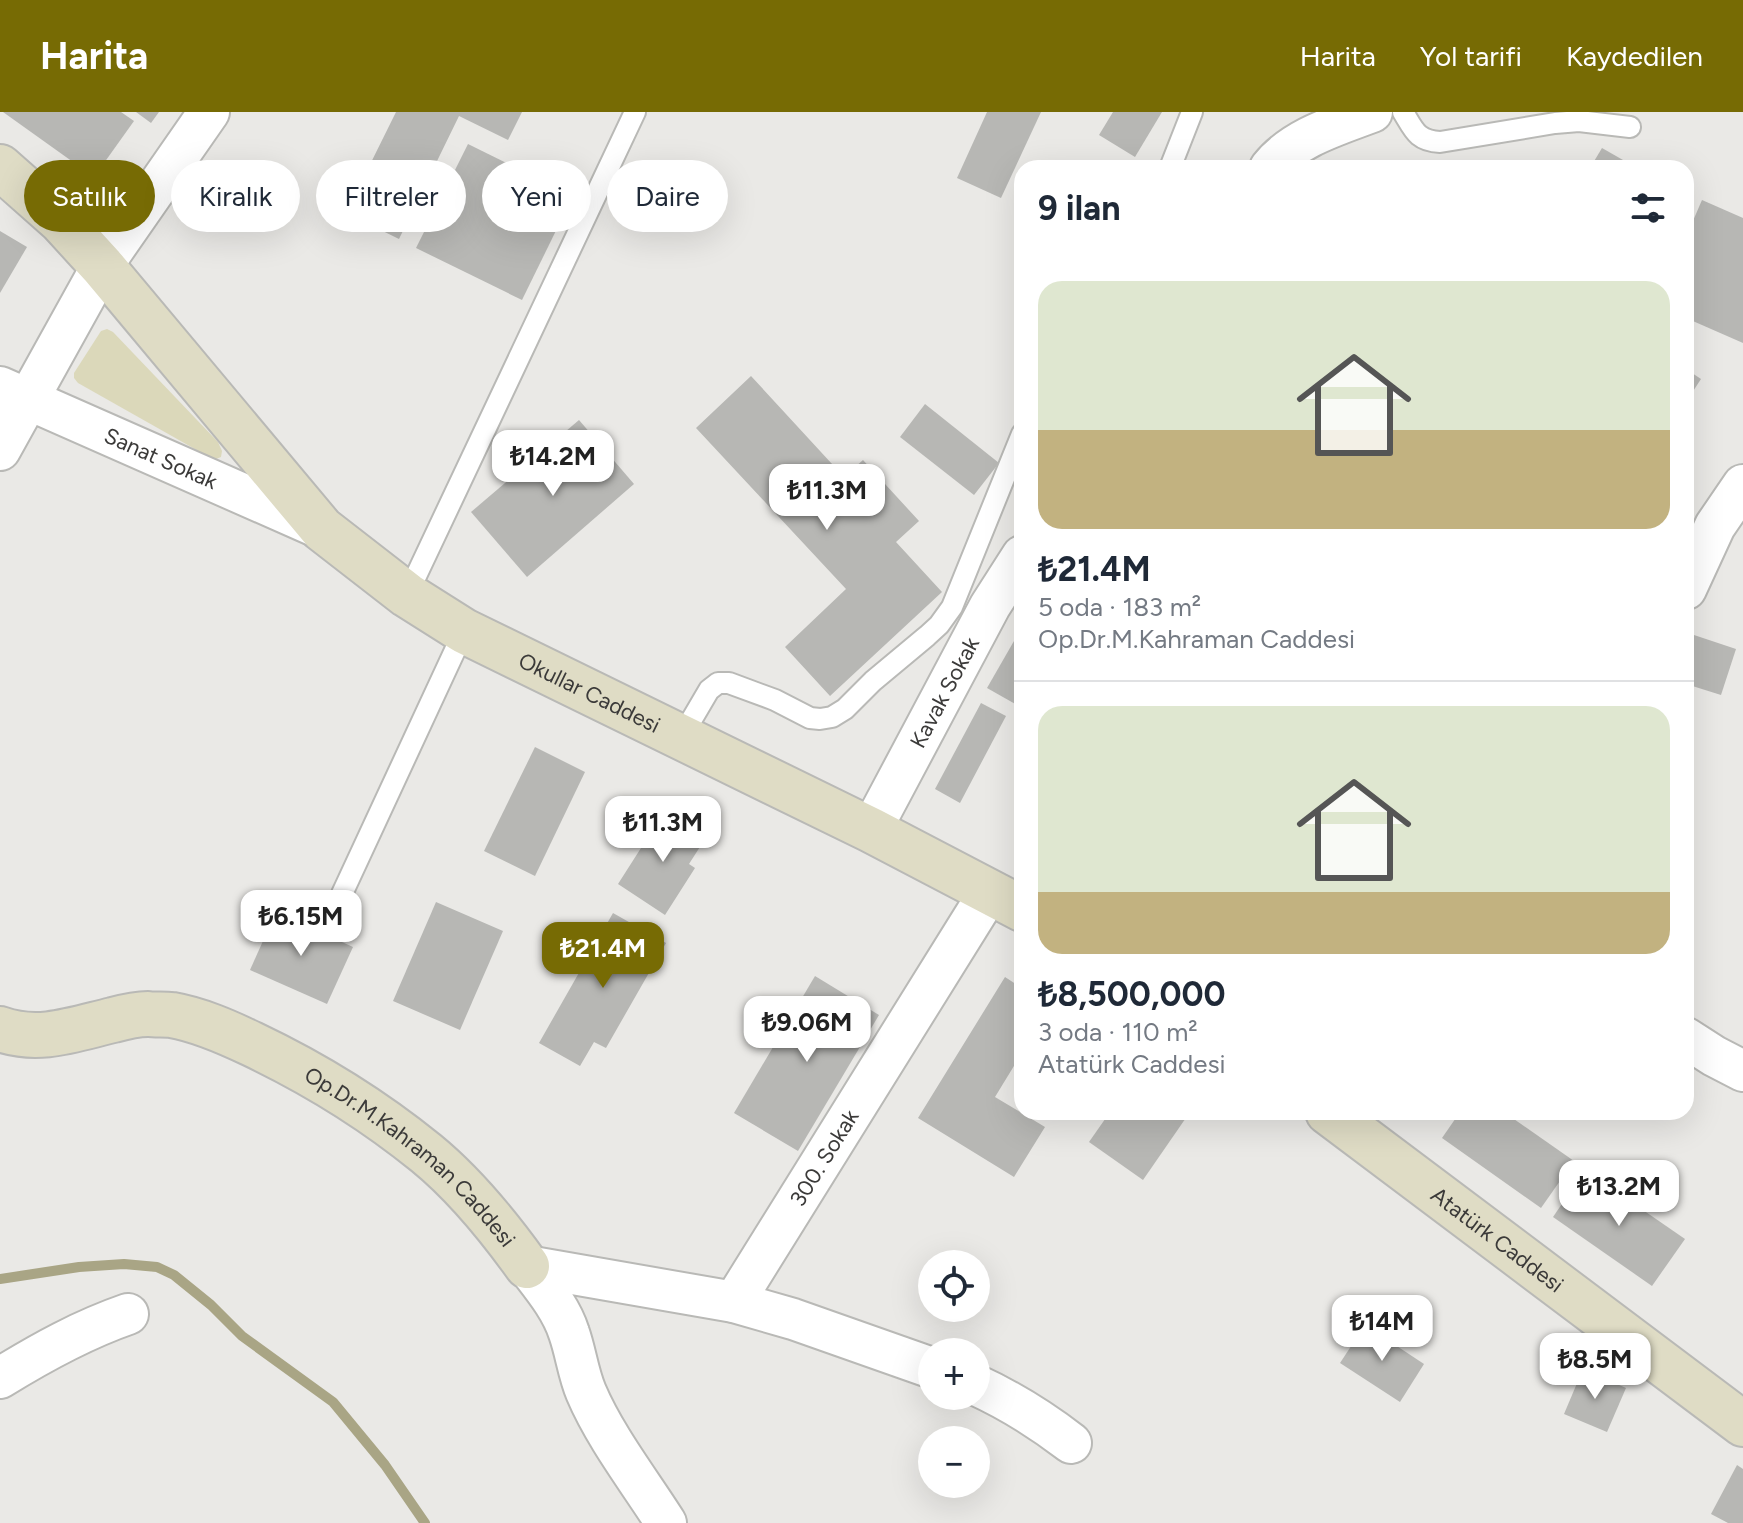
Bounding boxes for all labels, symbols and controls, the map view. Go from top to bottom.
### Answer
text: Harita [40,33,148,79]
text: Harita [1300,39,1376,73]
text: Yol tarifi [1420,39,1522,73]
text: Kaydedilen [1566,39,1703,73]
chip: Satılık [24,160,155,232]
chip: Kiralık [171,160,300,232]
chip: Filtreler [316,160,466,232]
chip: Yeni [482,160,591,232]
chip: Daire [607,160,728,232]
icon: filters [1626,186,1670,230]
text: 9 ilan [1038,188,1121,229]
icon: home [1282,333,1426,477]
street label: Sanat Sokak [100,421,222,495]
pin: ₺14.2M [488,430,618,498]
text: ₺14.2M [510,440,596,472]
pin: ₺11.3M [762,464,892,532]
text: ₺11.3M [787,474,867,506]
text: ₺21.4M [1038,549,1151,590]
text: 5 oda · 183 m² [1038,591,1201,623]
text: Op.Dr.M.Kahraman Caddesi [1038,623,1355,655]
street label: Kavak Sokak [904,632,985,752]
street label: Okullar Caddesi [514,646,665,738]
icon: home [1282,758,1426,902]
pin: ₺11.3M [598,796,728,864]
text: ₺11.3M [623,806,703,838]
pin: ₺6.15M [236,890,366,958]
text: ₺6.15M [259,900,343,932]
pin: ₺21.4M [538,922,668,990]
text: ₺21.4M [560,932,646,964]
text: ₺8,500,000 [1038,974,1226,1015]
pin: ₺9.06M [742,996,872,1064]
text: ₺9.06M [762,1006,852,1038]
text: 3 oda · 110 m² [1038,1016,1198,1048]
text: Atatürk Caddesi [1038,1048,1226,1080]
street label: Op.Dr.M.Kahraman Caddesi [300,1061,521,1252]
street label: 300. Sokak [784,1104,864,1211]
pin: ₺13.2M [1554,1160,1684,1228]
text: ₺13.2M [1577,1170,1661,1202]
street label: Atatürk Caddesi [1426,1181,1569,1298]
map controls [918,1250,990,1498]
button: locate [918,1250,990,1322]
pin: ₺14M [1335,1295,1429,1363]
text: ₺14M [1350,1305,1414,1337]
pin: ₺8.5M [1539,1333,1651,1401]
button: + [918,1338,990,1410]
text: ₺8.5M [1558,1343,1632,1375]
button: − [918,1426,990,1498]

